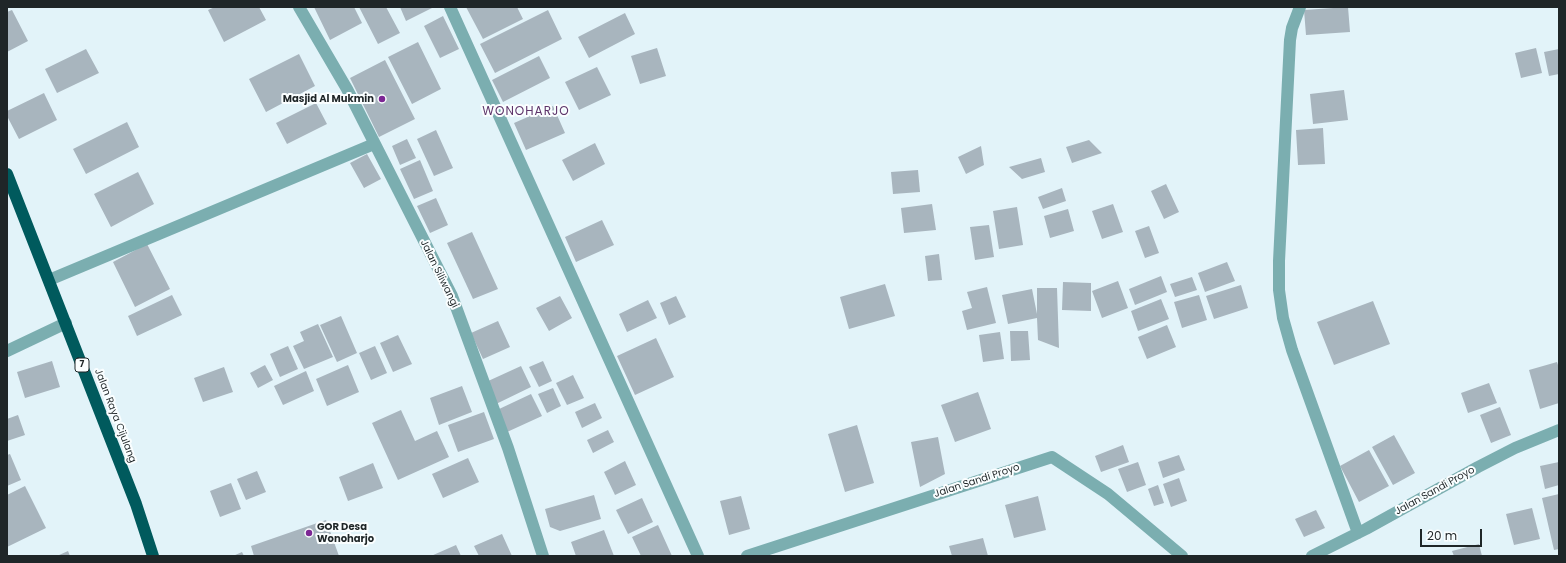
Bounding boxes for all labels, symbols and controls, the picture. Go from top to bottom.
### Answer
place label: Masjid Al Mukmin [283,93,374,105]
marker: Masjid Al Mukmin [377,94,387,104]
district label: WONOHARJO [482,105,570,119]
street label: Jalan Siliwangi [417,238,461,310]
road number: 7 [75,358,89,372]
street label: Jalan Raya Cijulang [92,367,138,465]
street label: Jalan Sandi Proyo [933,462,1021,500]
street label: Jalan Sandi Proyo [1393,464,1477,518]
place label: GOR Desa Wonoharjo [317,521,374,544]
scale bar [1422,521,1484,547]
text: 20 m [1427,527,1457,544]
marker: GOR Desa Wonoharjo [304,528,314,538]

